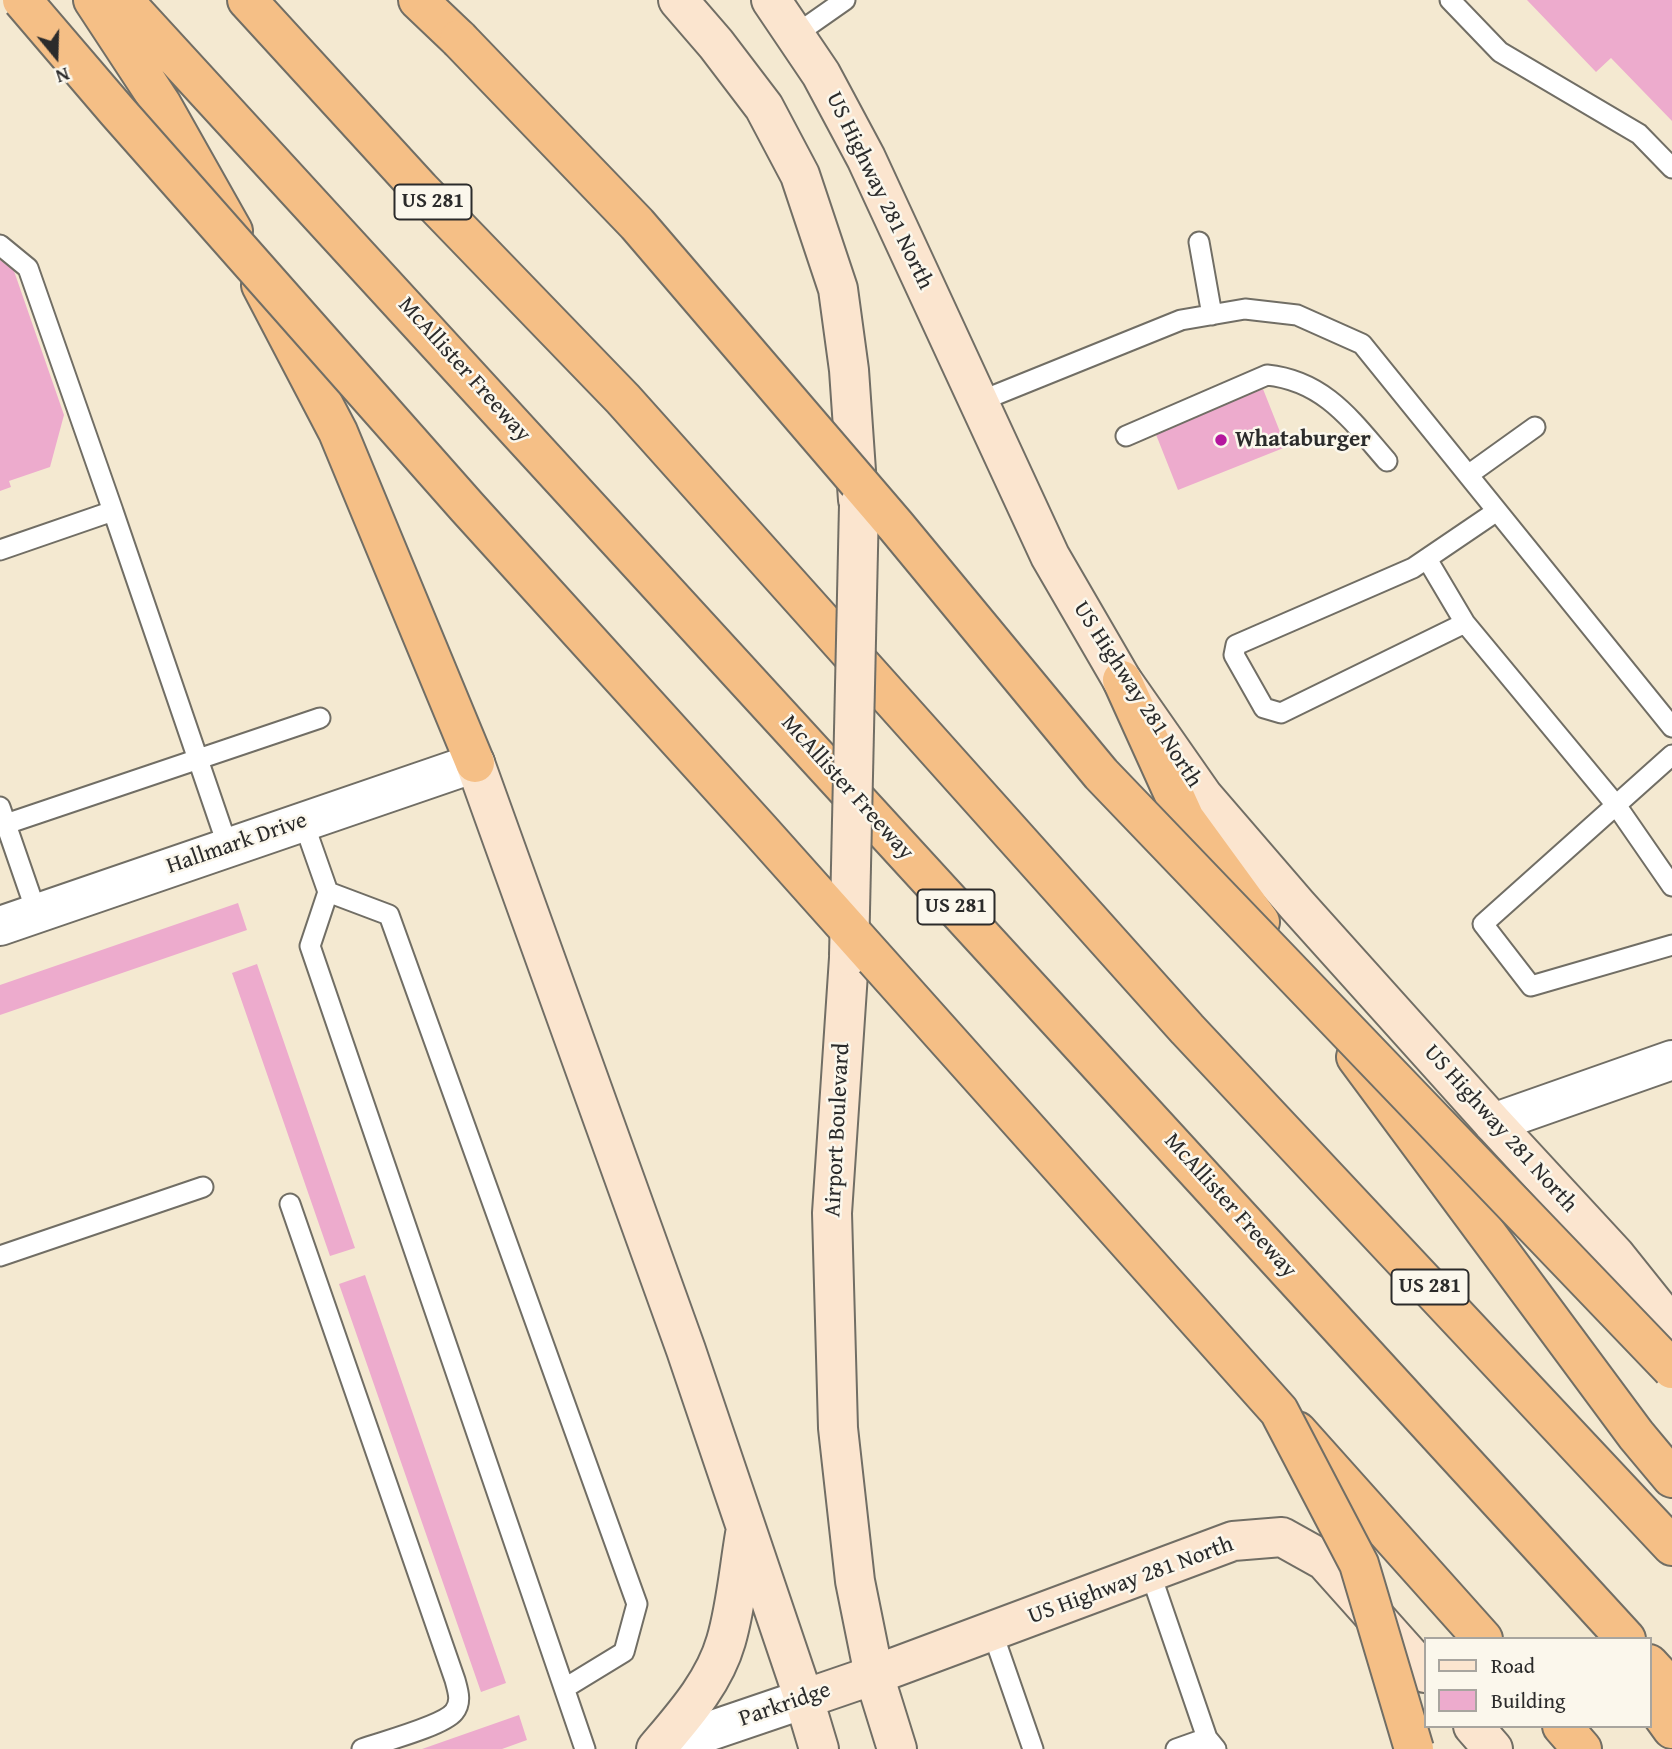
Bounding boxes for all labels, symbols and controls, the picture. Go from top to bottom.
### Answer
north arrow [21,21,91,91]
text: N [52,61,73,91]
street label: US Highway 281 North [819,88,939,294]
road number: US 281 [394,184,472,220]
street label: McAllister Freeway [392,292,536,448]
place label: Whataburger [1235,426,1371,454]
marker: Whataburger [1213,432,1229,448]
street label: US Highway 281 North [1066,597,1208,793]
street label: McAllister Freeway [775,710,919,866]
street label: Hallmark Drive [163,807,311,881]
road number: US 281 [918,890,995,925]
street label: US Highway 281 North [1417,1039,1583,1219]
street label: Airport Boulevard [820,1042,856,1218]
street label: McAllister Freeway [1158,1128,1302,1284]
road number: US 281 [1392,1270,1468,1304]
street label: US Highway 281 North [1025,1531,1237,1631]
legend [1424,1637,1651,1728]
text: Road [1491,1650,1535,1681]
street label: Parkridge [736,1677,834,1733]
text: Building [1491,1685,1565,1716]

